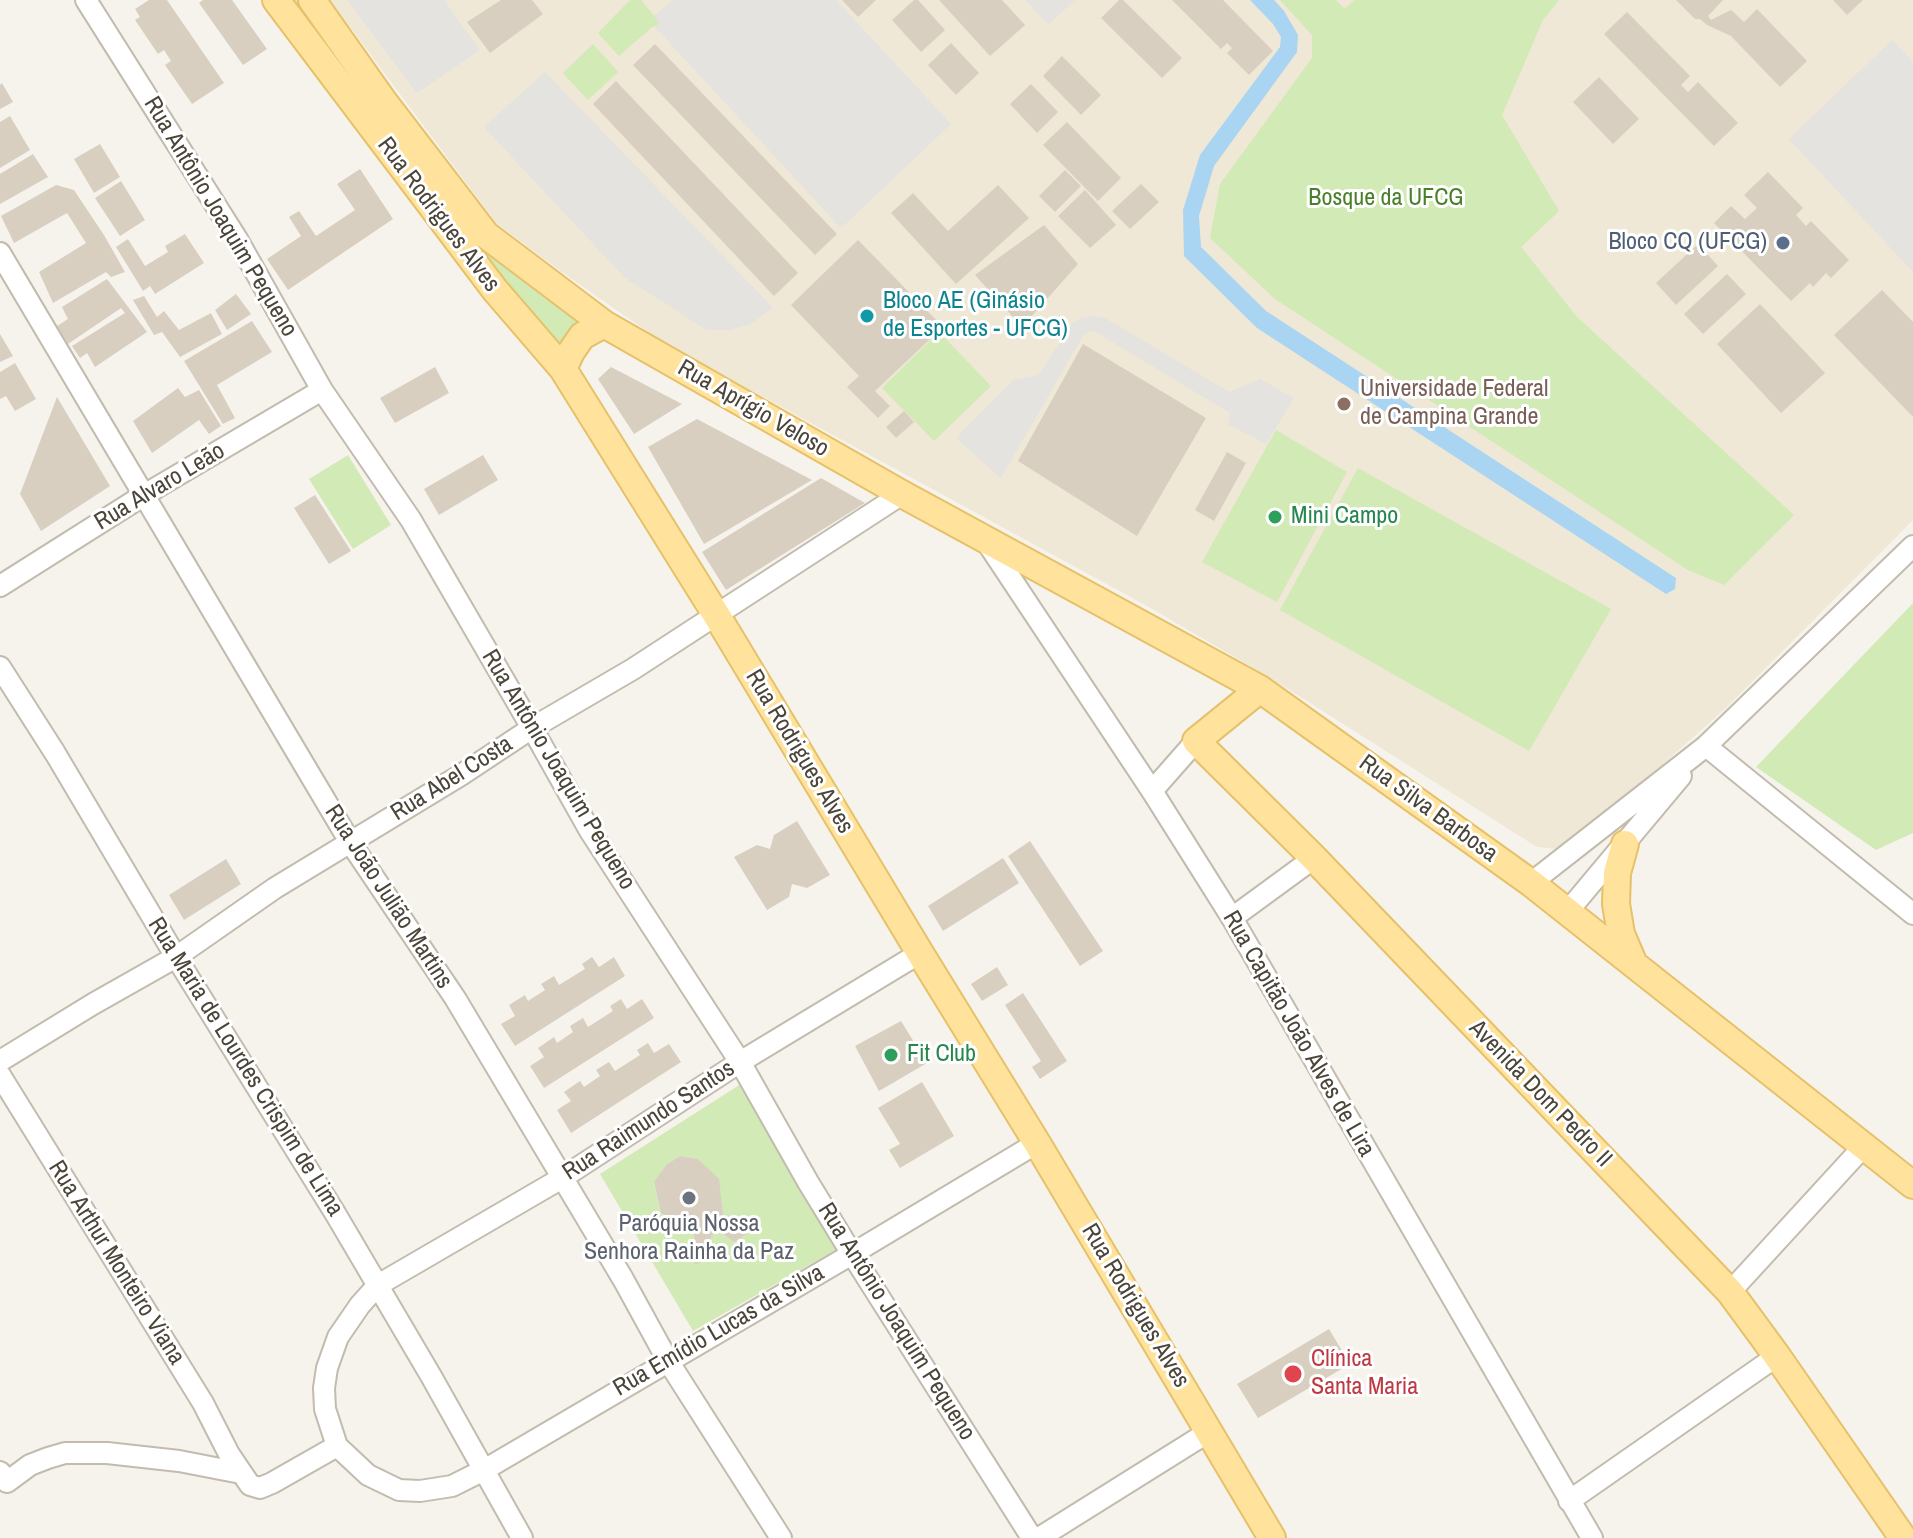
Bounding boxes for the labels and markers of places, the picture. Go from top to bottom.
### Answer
place label: Bloco CQ (UFCG) [1608,229,1767,257]
marker: Bloco CQ (UFCG) [1774,234,1792,252]
place label: Bloco AE (Ginásio de Esportes - UFCG) [883,288,1068,344]
marker: Bloco AE (Ginásio de Esportes - UFCG) [858,307,876,325]
place label: Universidade Federal de Campina Grande [1360,376,1548,432]
marker: Universidade Federal de Campina Grande [1335,395,1353,413]
place label: Mini Campo [1291,503,1398,531]
marker: Mini Campo [1266,508,1284,526]
place label: Fit Club [907,1041,976,1069]
marker: Fit Club [882,1046,900,1064]
marker: Paróquia Nossa Senhora Rainha da Paz [680,1189,698,1207]
place label: Paróquia Nossa Senhora Rainha da Paz [584,1211,794,1267]
place label: Clínica Santa Maria [1311,1346,1418,1402]
marker: Clínica Santa Maria [1282,1363,1304,1385]

